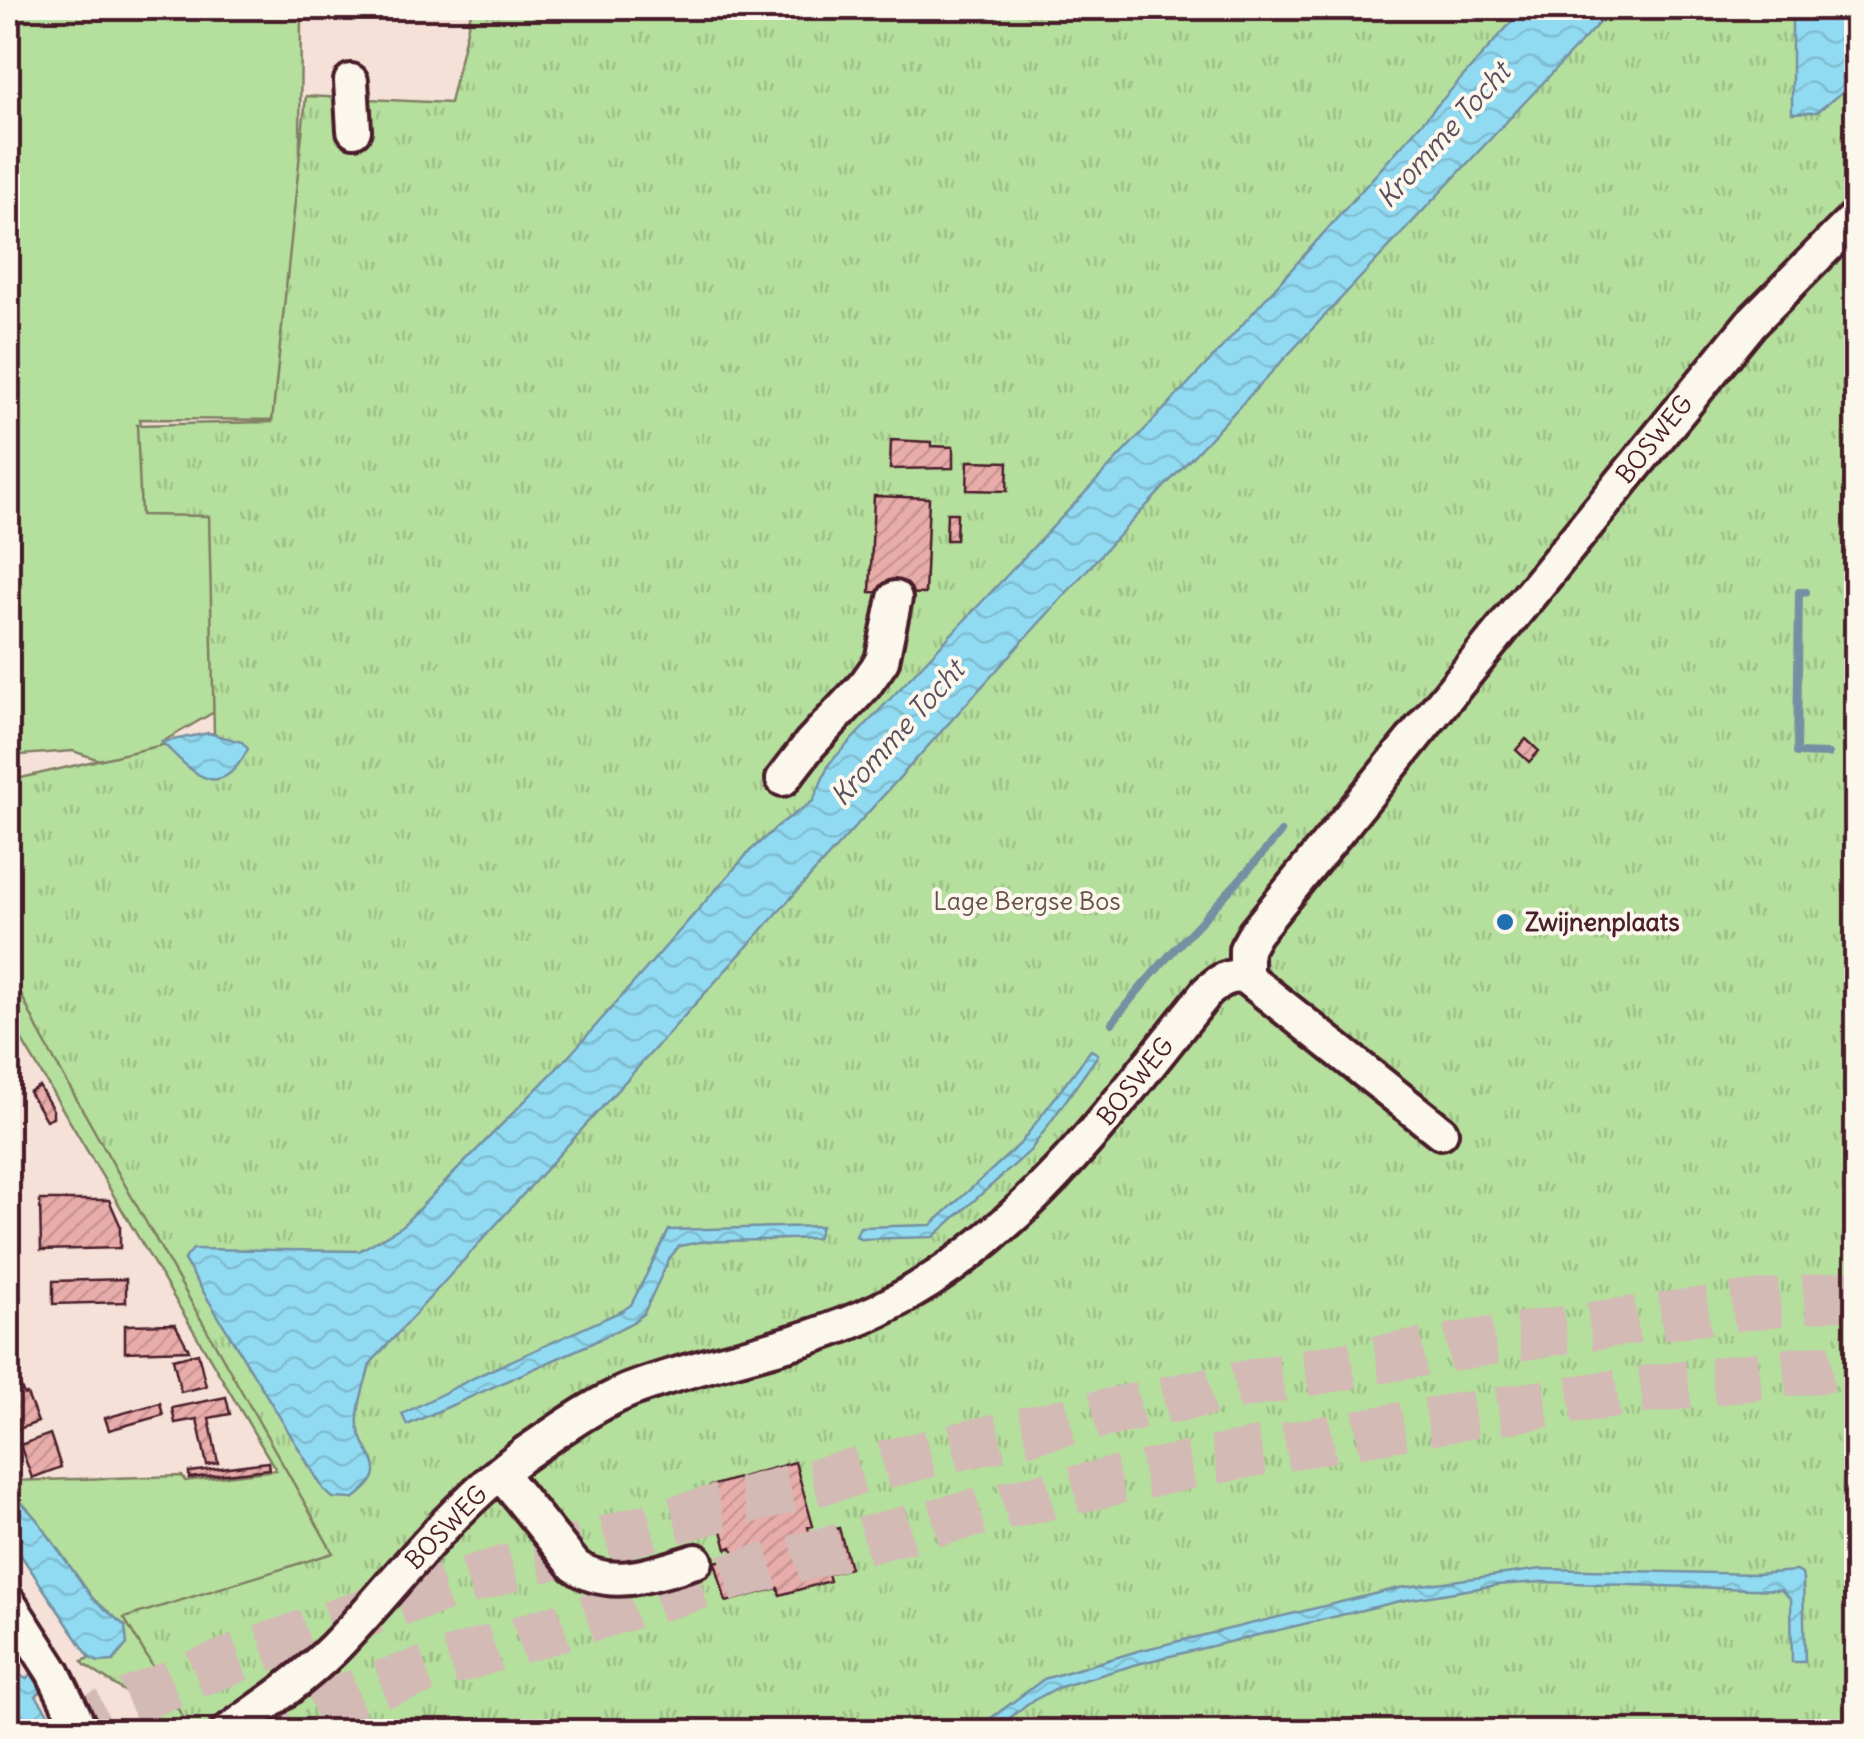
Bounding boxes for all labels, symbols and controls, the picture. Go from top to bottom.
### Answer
water label: Kromme Tocht [1368,52,1520,215]
street label: BOSWEG [1609,388,1699,490]
water label: Kromme Tocht [822,650,974,813]
park label: Lage Bergse Bos [933,885,1121,917]
place label: Zwijnenplaats [1525,906,1680,938]
marker: Zwijnenplaats [1494,911,1516,933]
street label: BOSWEG [1090,1030,1180,1132]
street label: BOSWEG [398,1478,494,1576]

